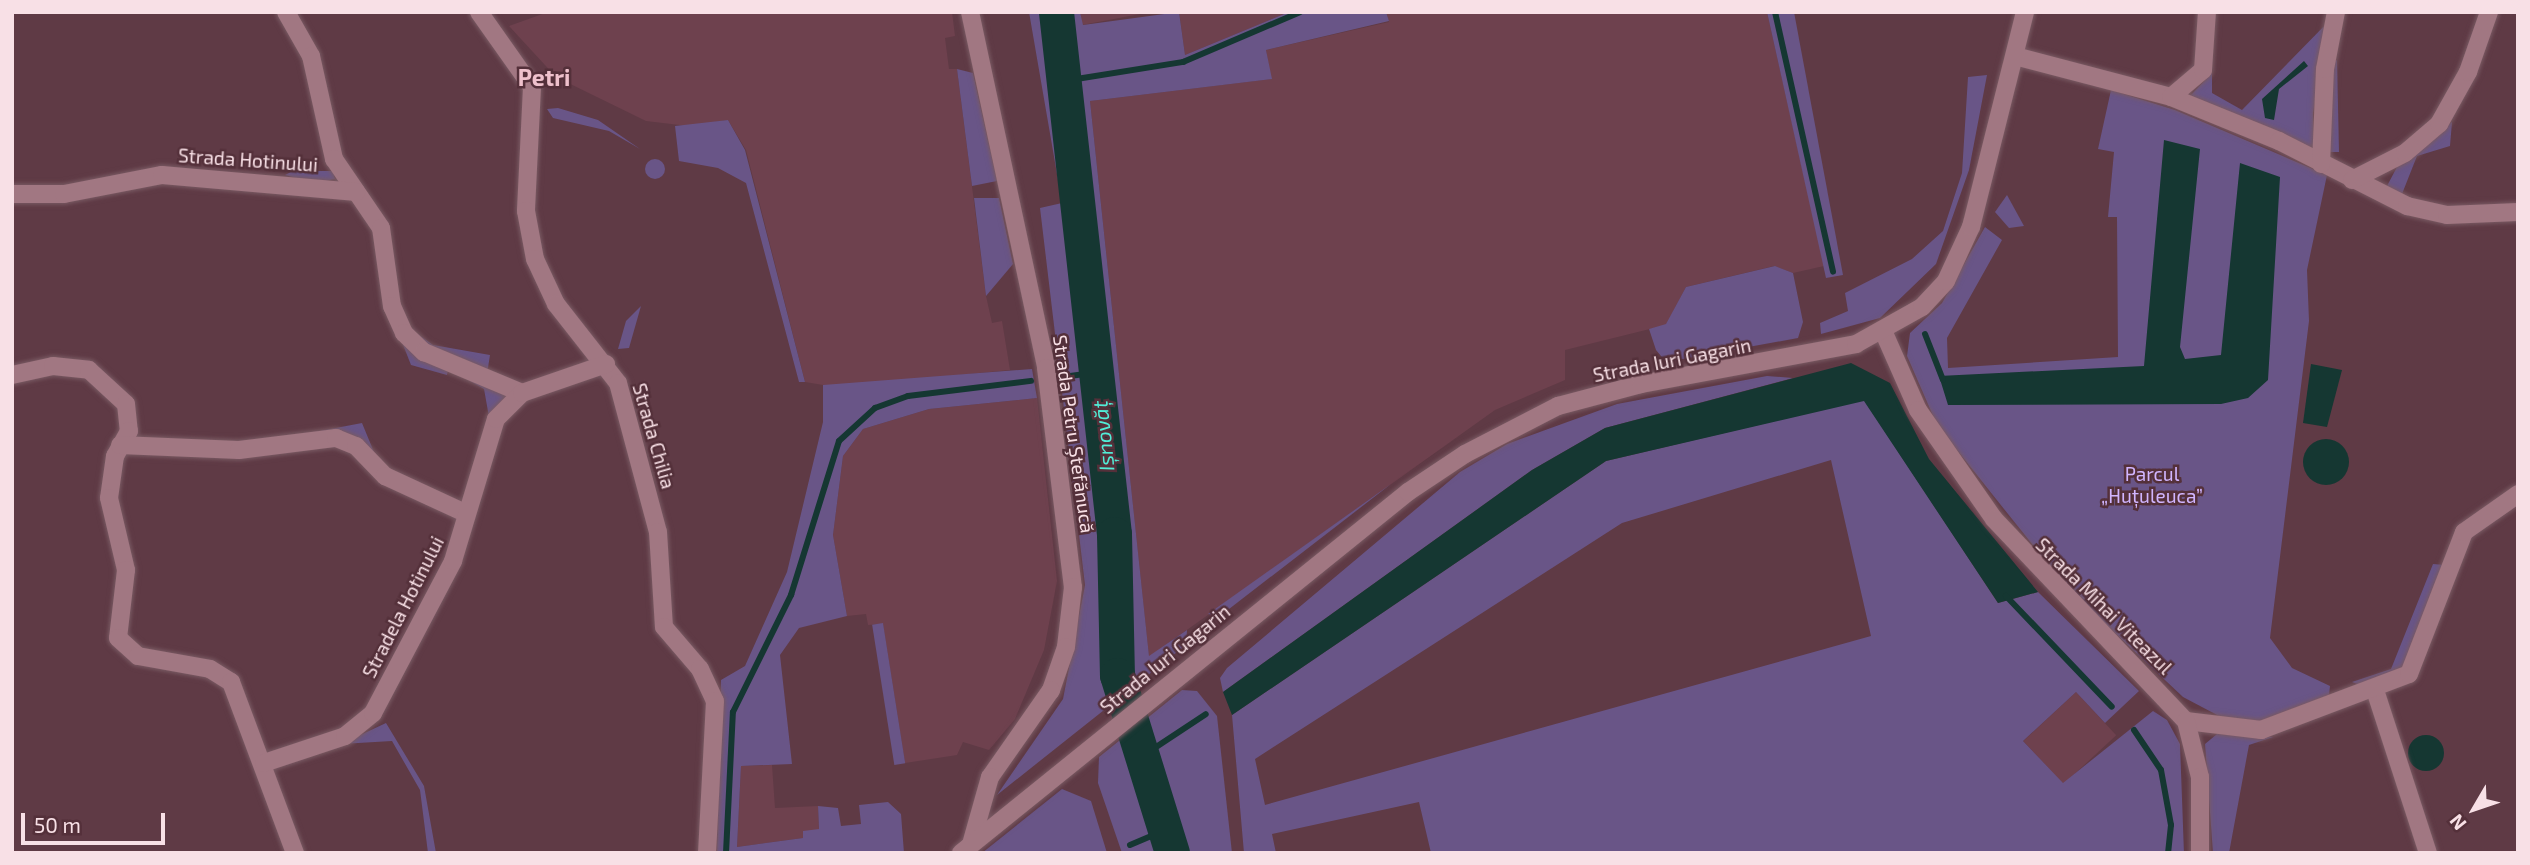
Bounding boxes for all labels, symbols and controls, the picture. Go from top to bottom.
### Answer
district label: Petri [518,63,570,91]
street label: Strada Hotinului [177,144,319,176]
street label: Strada Petru Ştefănucă [1049,333,1099,535]
street label: Strada Iuri Gagarin [1591,334,1753,386]
street label: Strada Chilia [628,381,680,491]
water label: Ișnovăț [1087,399,1119,473]
park label: Parcul „Huțuleuca” [2101,463,2203,507]
street label: Stradela Hotinului [357,532,449,682]
street label: Strada Mihai Viteazul [2031,533,2177,679]
street label: Strada Iuri Gagarin [1095,600,1235,718]
north arrow [2439,774,2509,844]
scale bar [24,798,168,842]
text: N [2444,810,2471,835]
text: 50 m [34,812,81,837]

